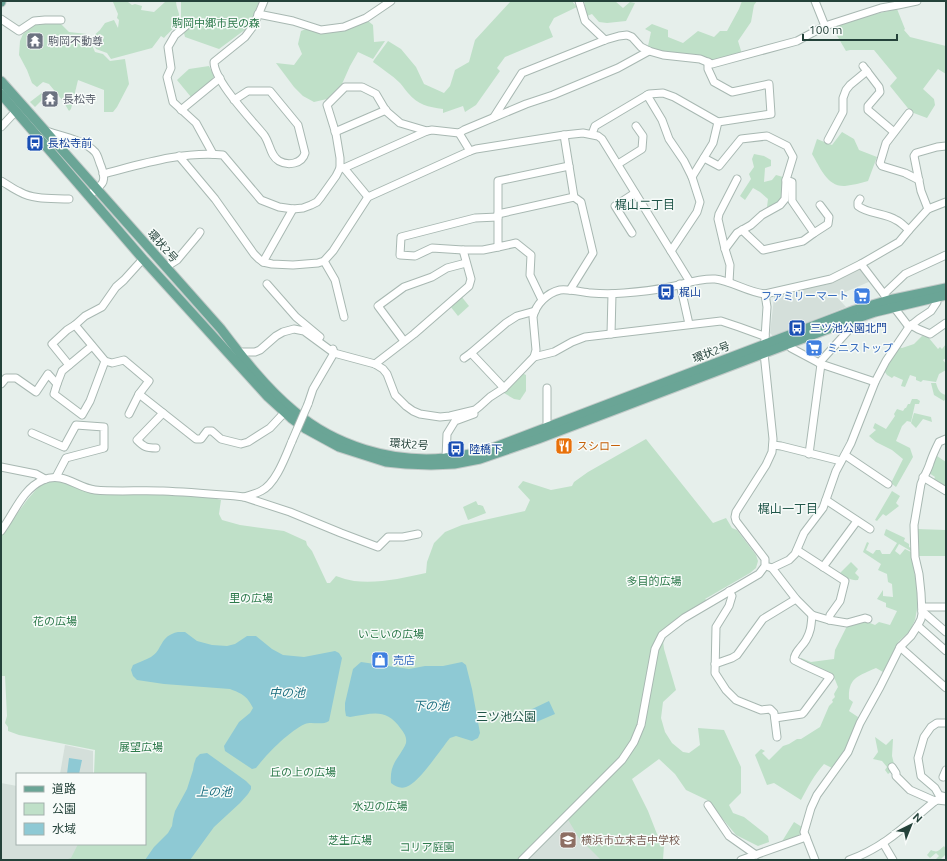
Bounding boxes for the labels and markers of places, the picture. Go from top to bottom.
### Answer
temple icon: 駒岡不動尊 [25,31,45,51]
place label: 駒岡不動尊 [48,35,103,47]
temple icon: 長松寺 [40,89,60,109]
place label: 長松寺 [63,93,96,105]
bus stop icon: 長松寺前 [25,133,45,153]
place label: 長松寺前 [48,137,92,149]
bus stop icon: 梶山 [656,282,676,302]
place label: 梶山 [679,286,701,298]
supermarket icon: ファミリーマート [852,286,872,306]
place label: ファミリーマート [761,290,849,302]
bus stop icon: 三ツ池公園北門 [787,318,807,338]
place label: 三ツ池公園北門 [810,322,887,334]
supermarket icon: ミニストップ [804,338,824,358]
place label: ミニストップ [827,342,893,354]
restaurant icon: スシロー [554,436,574,456]
bus stop icon: 陸橋下 [446,439,466,459]
place label: スシロー [577,440,621,452]
place label: 陸橋下 [469,443,502,455]
shop icon: 売店 [370,650,390,670]
place label: 売店 [393,654,415,666]
school or university icon: 横浜市立末吉中学校 [558,830,578,850]
place label: 横浜市立末吉中学校 [581,834,680,846]

